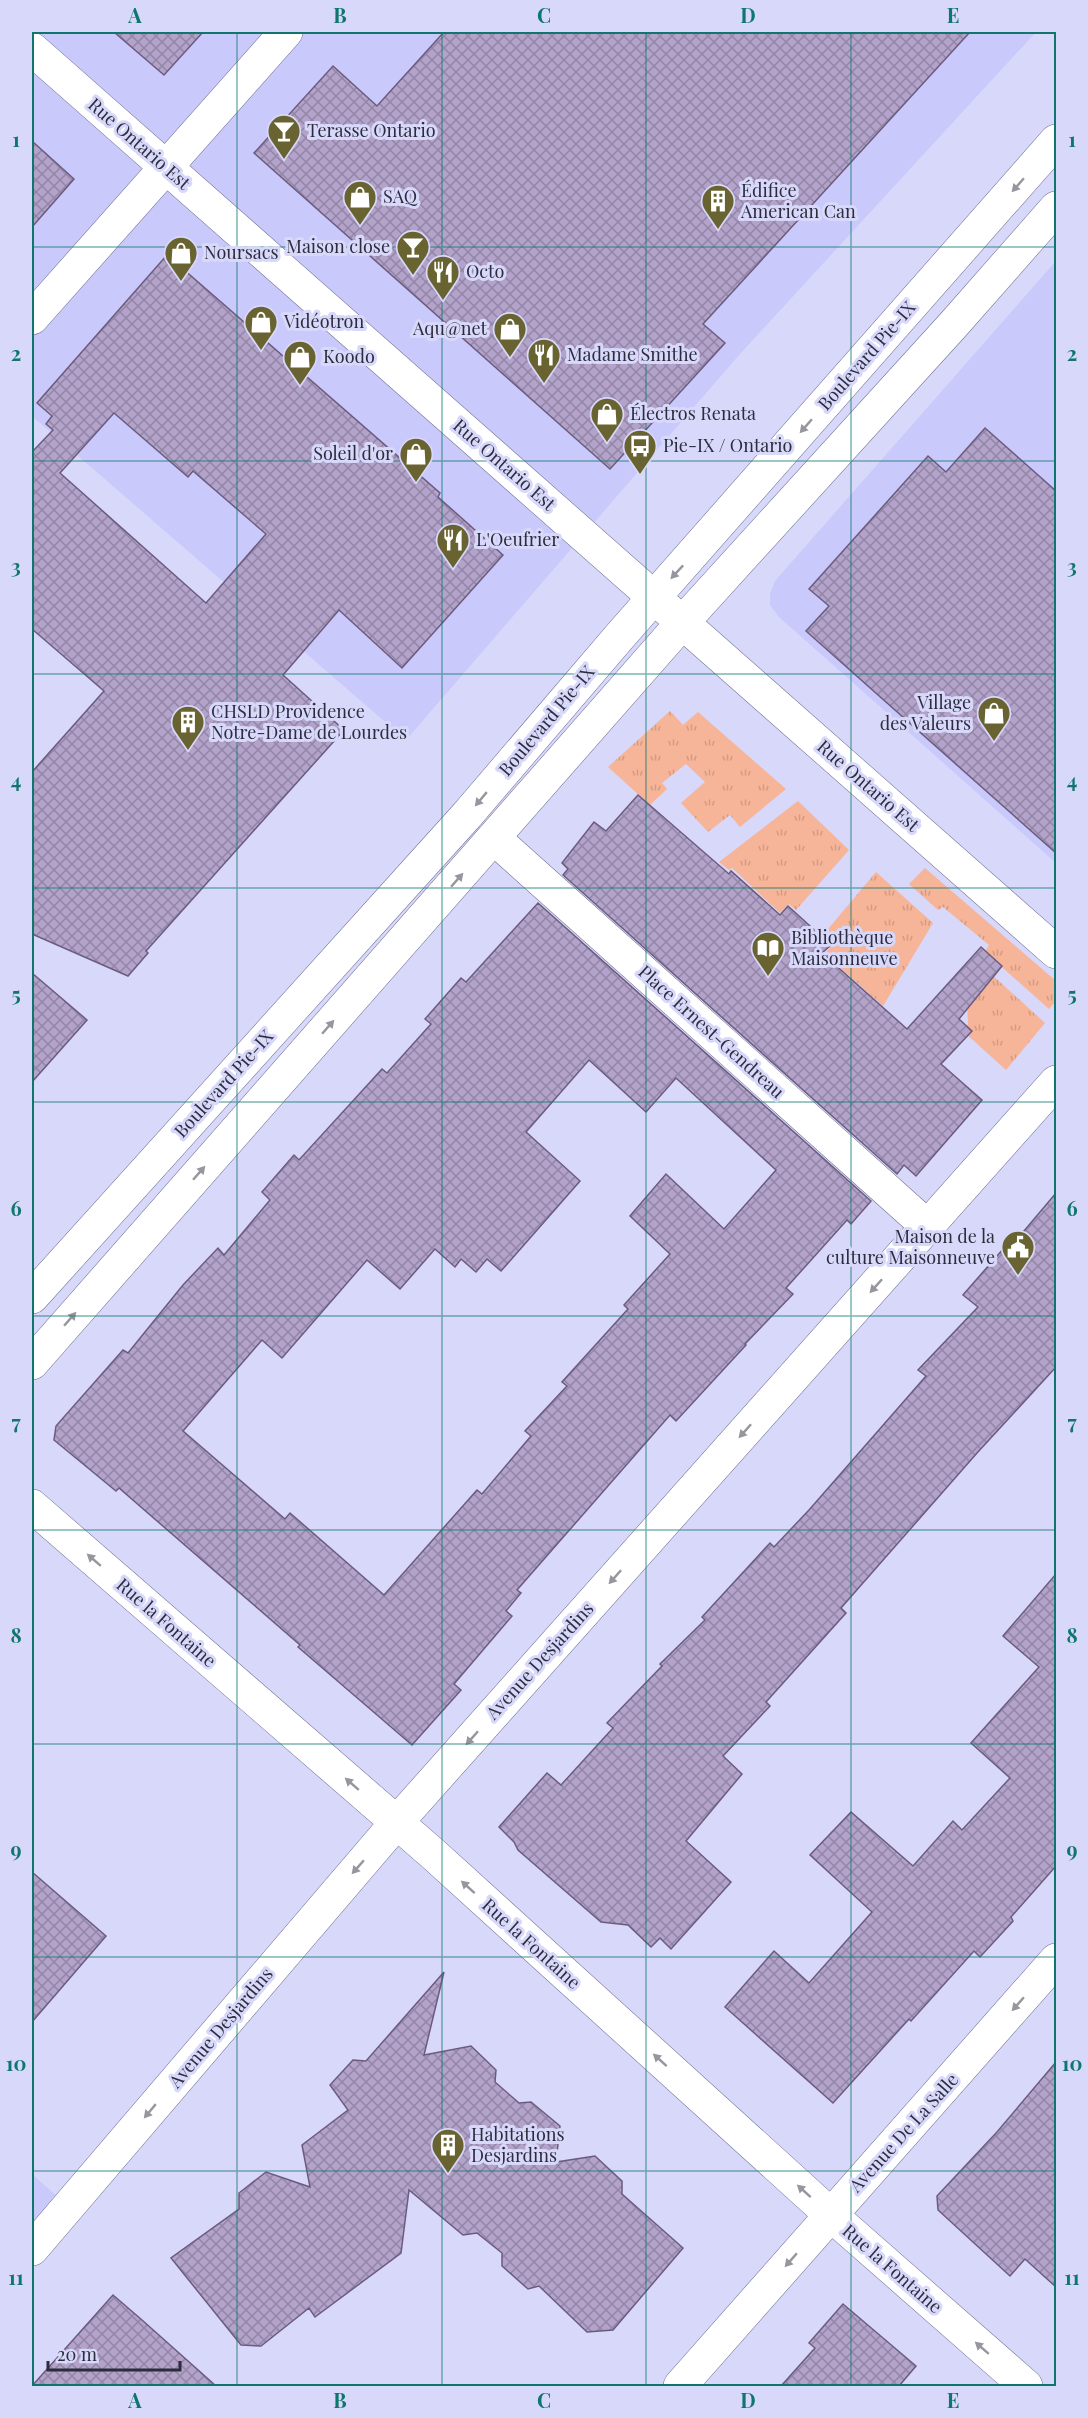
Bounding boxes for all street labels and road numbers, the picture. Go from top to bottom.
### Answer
street label: Rue Ontario Est [83,92,196,195]
street label: Boulevard Pie-IX [812,295,921,415]
street label: Rue Ontario Est [448,413,561,516]
street label: Boulevard Pie-IX [493,660,600,781]
street label: Rue Ontario Est [812,734,925,837]
street label: Place Ernest-Gendreau [634,959,790,1103]
street label: Boulevard Pie-IX [168,1024,278,1142]
street label: Rue la Fontaine [112,1572,221,1672]
street label: Avenue Desjardins [479,1597,598,1725]
street label: Rue la Fontaine [477,1893,586,1994]
street label: Avenue Desjardins [162,1962,278,2093]
street label: Avenue De La Salle [843,2068,963,2198]
street label: Rue la Fontaine [838,2218,947,2318]

